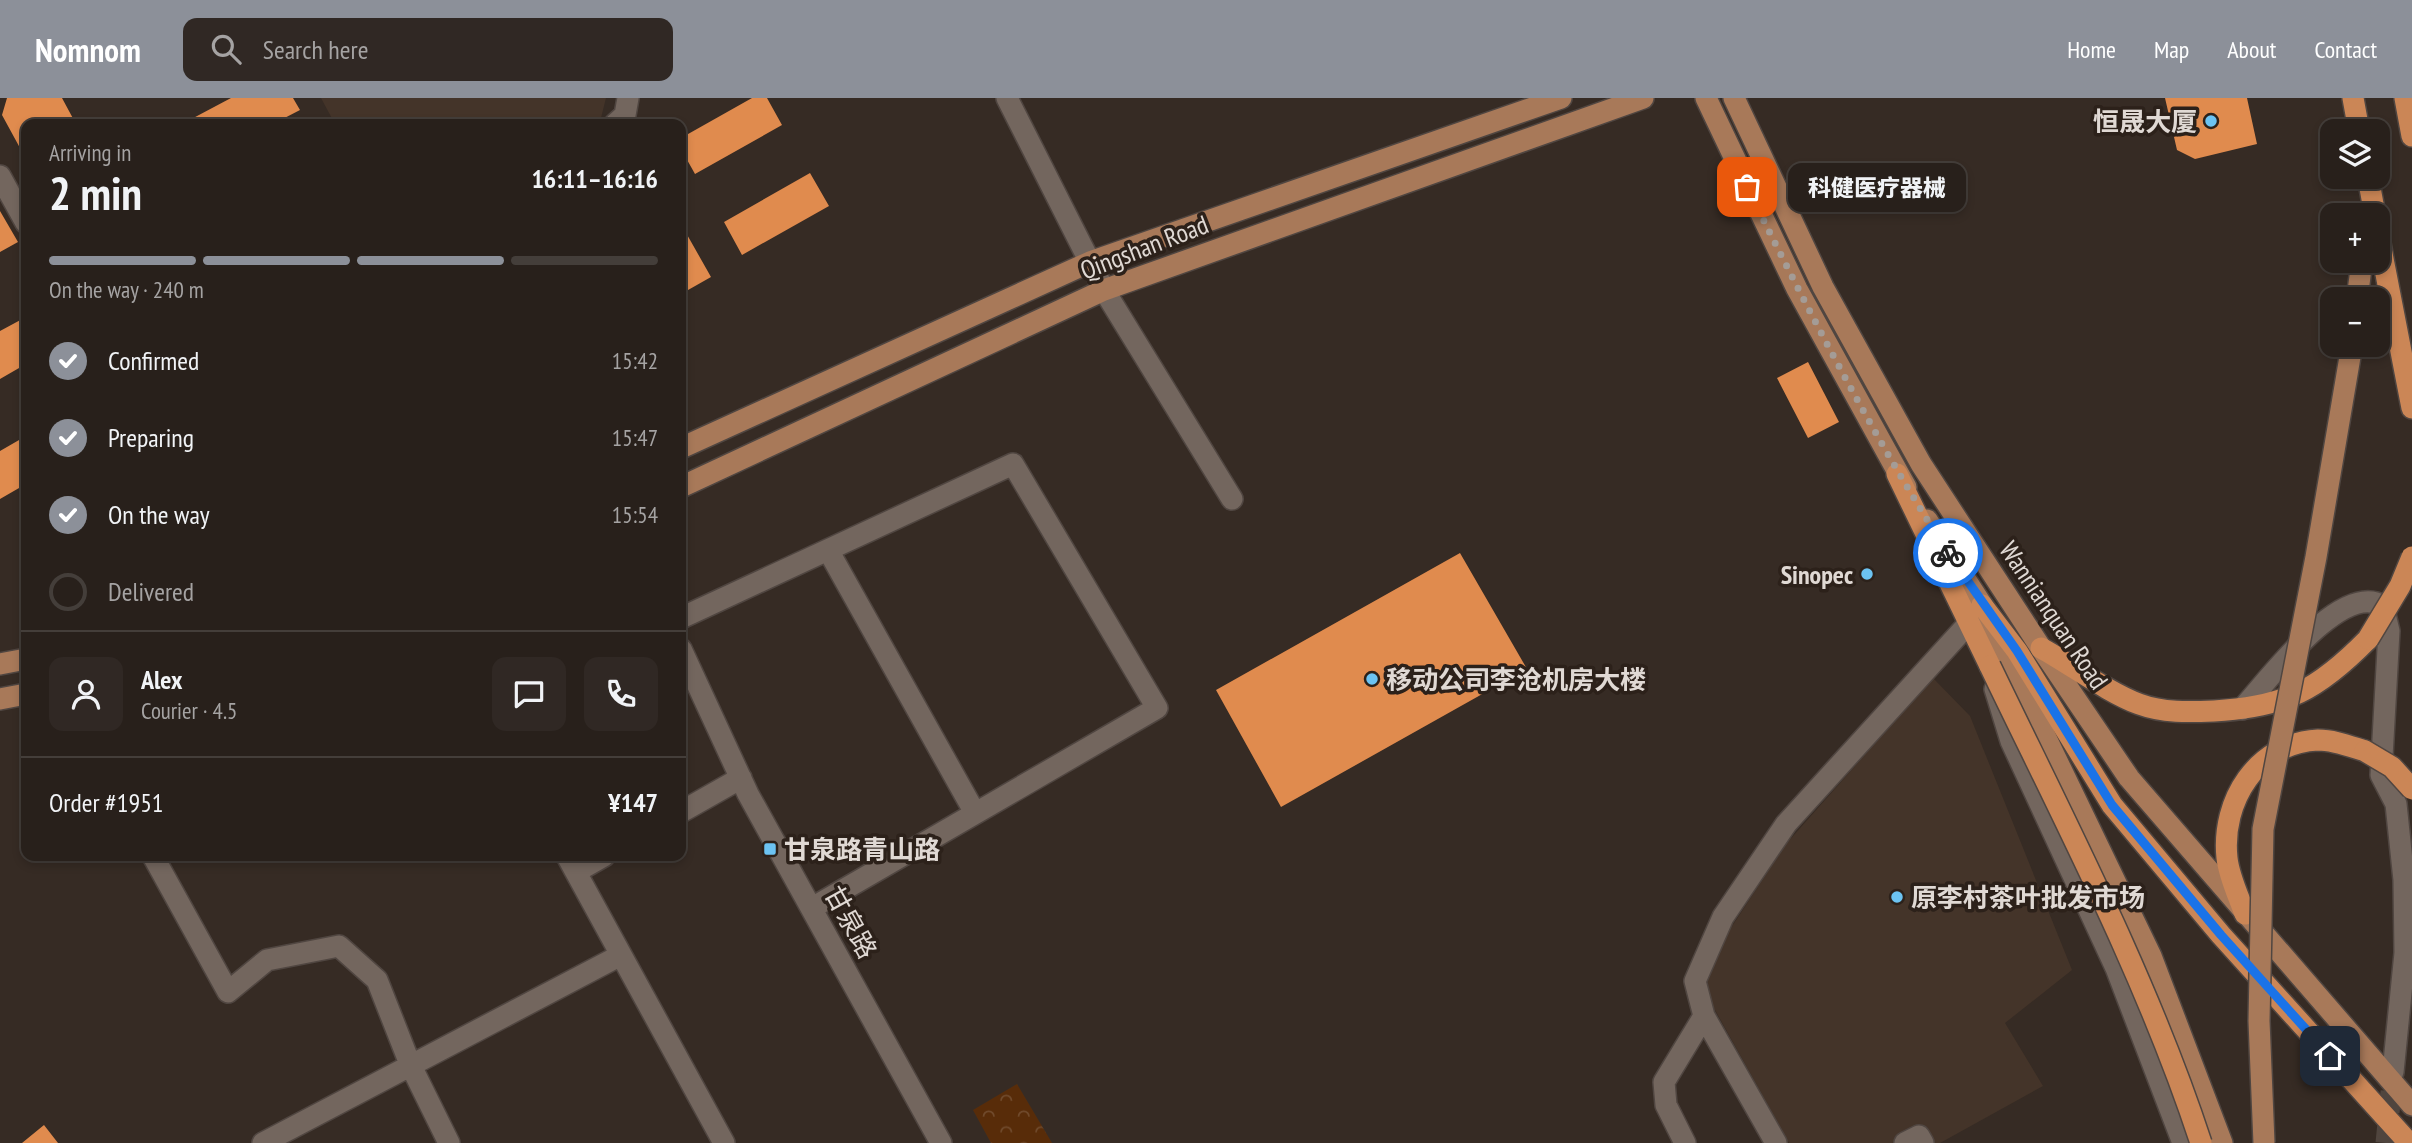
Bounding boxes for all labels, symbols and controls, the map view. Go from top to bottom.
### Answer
search box [183,18,673,81]
text: Nomnom [35,28,141,71]
icon: search [207,30,245,68]
text: Search here [263,33,368,66]
text: Home [2067,34,2116,65]
text: Map [2154,34,2189,65]
text: About [2227,34,2276,65]
text: Contact [2314,34,2377,65]
place label: 恒晟大厦 [2093,105,2197,138]
marker: 恒晟大厦 [2203,113,2219,129]
map controls [2320,119,2390,357]
button: layers [2320,119,2390,189]
text: Arriving in [49,138,131,167]
pin [1717,157,1777,217]
text: 16:11–16:16 [531,162,658,195]
callout: 科健医疗器械 [1789,162,1968,212]
text: 2 min [49,163,142,223]
icon: bag [1728,168,1766,206]
text: 科健医疗器械 [1808,173,1946,202]
button: + [2320,203,2390,273]
street label: Qingshan Road [1075,207,1213,287]
text: On the way · 240 m [49,275,204,304]
button: − [2320,287,2390,357]
icon: check [49,342,87,380]
text: Confirmed [108,344,199,377]
text: 15:42 [612,346,658,375]
icon: check [49,419,87,457]
text: Preparing [108,421,194,454]
text: 15:47 [612,423,658,452]
icon: check [49,496,87,534]
text: On the way [108,498,210,531]
text: 15:54 [612,500,658,529]
courier [1913,518,1983,588]
icon: bike [1929,534,1967,572]
street label: Wannianquan Road [1992,535,2116,695]
place label: Sinopec [1781,558,1853,591]
marker: Sinopec [1859,566,1875,582]
text: Delivered [108,575,194,608]
button: person [49,657,123,731]
button: chat [492,657,566,731]
button: phone [584,657,658,731]
text: Alex [141,663,182,696]
place label: 移动公司李沧机房大楼 [1386,663,1646,696]
marker: 移动公司李沧机房大楼 [1364,671,1380,687]
text: Courier · 4.5 [141,696,237,725]
text: Order #1951 [49,786,164,819]
text: ¥147 [608,786,658,819]
place label: 甘泉路青山路 [784,833,940,866]
marker: 甘泉路青山路 [762,841,778,857]
street label: 甘泉路 [818,880,884,964]
place label: 原李村茶叶批发市场 [1911,881,2145,914]
marker: 原李村茶叶批发市场 [1889,889,1905,905]
pin [2300,1026,2360,1086]
icon: home [2311,1037,2349,1075]

